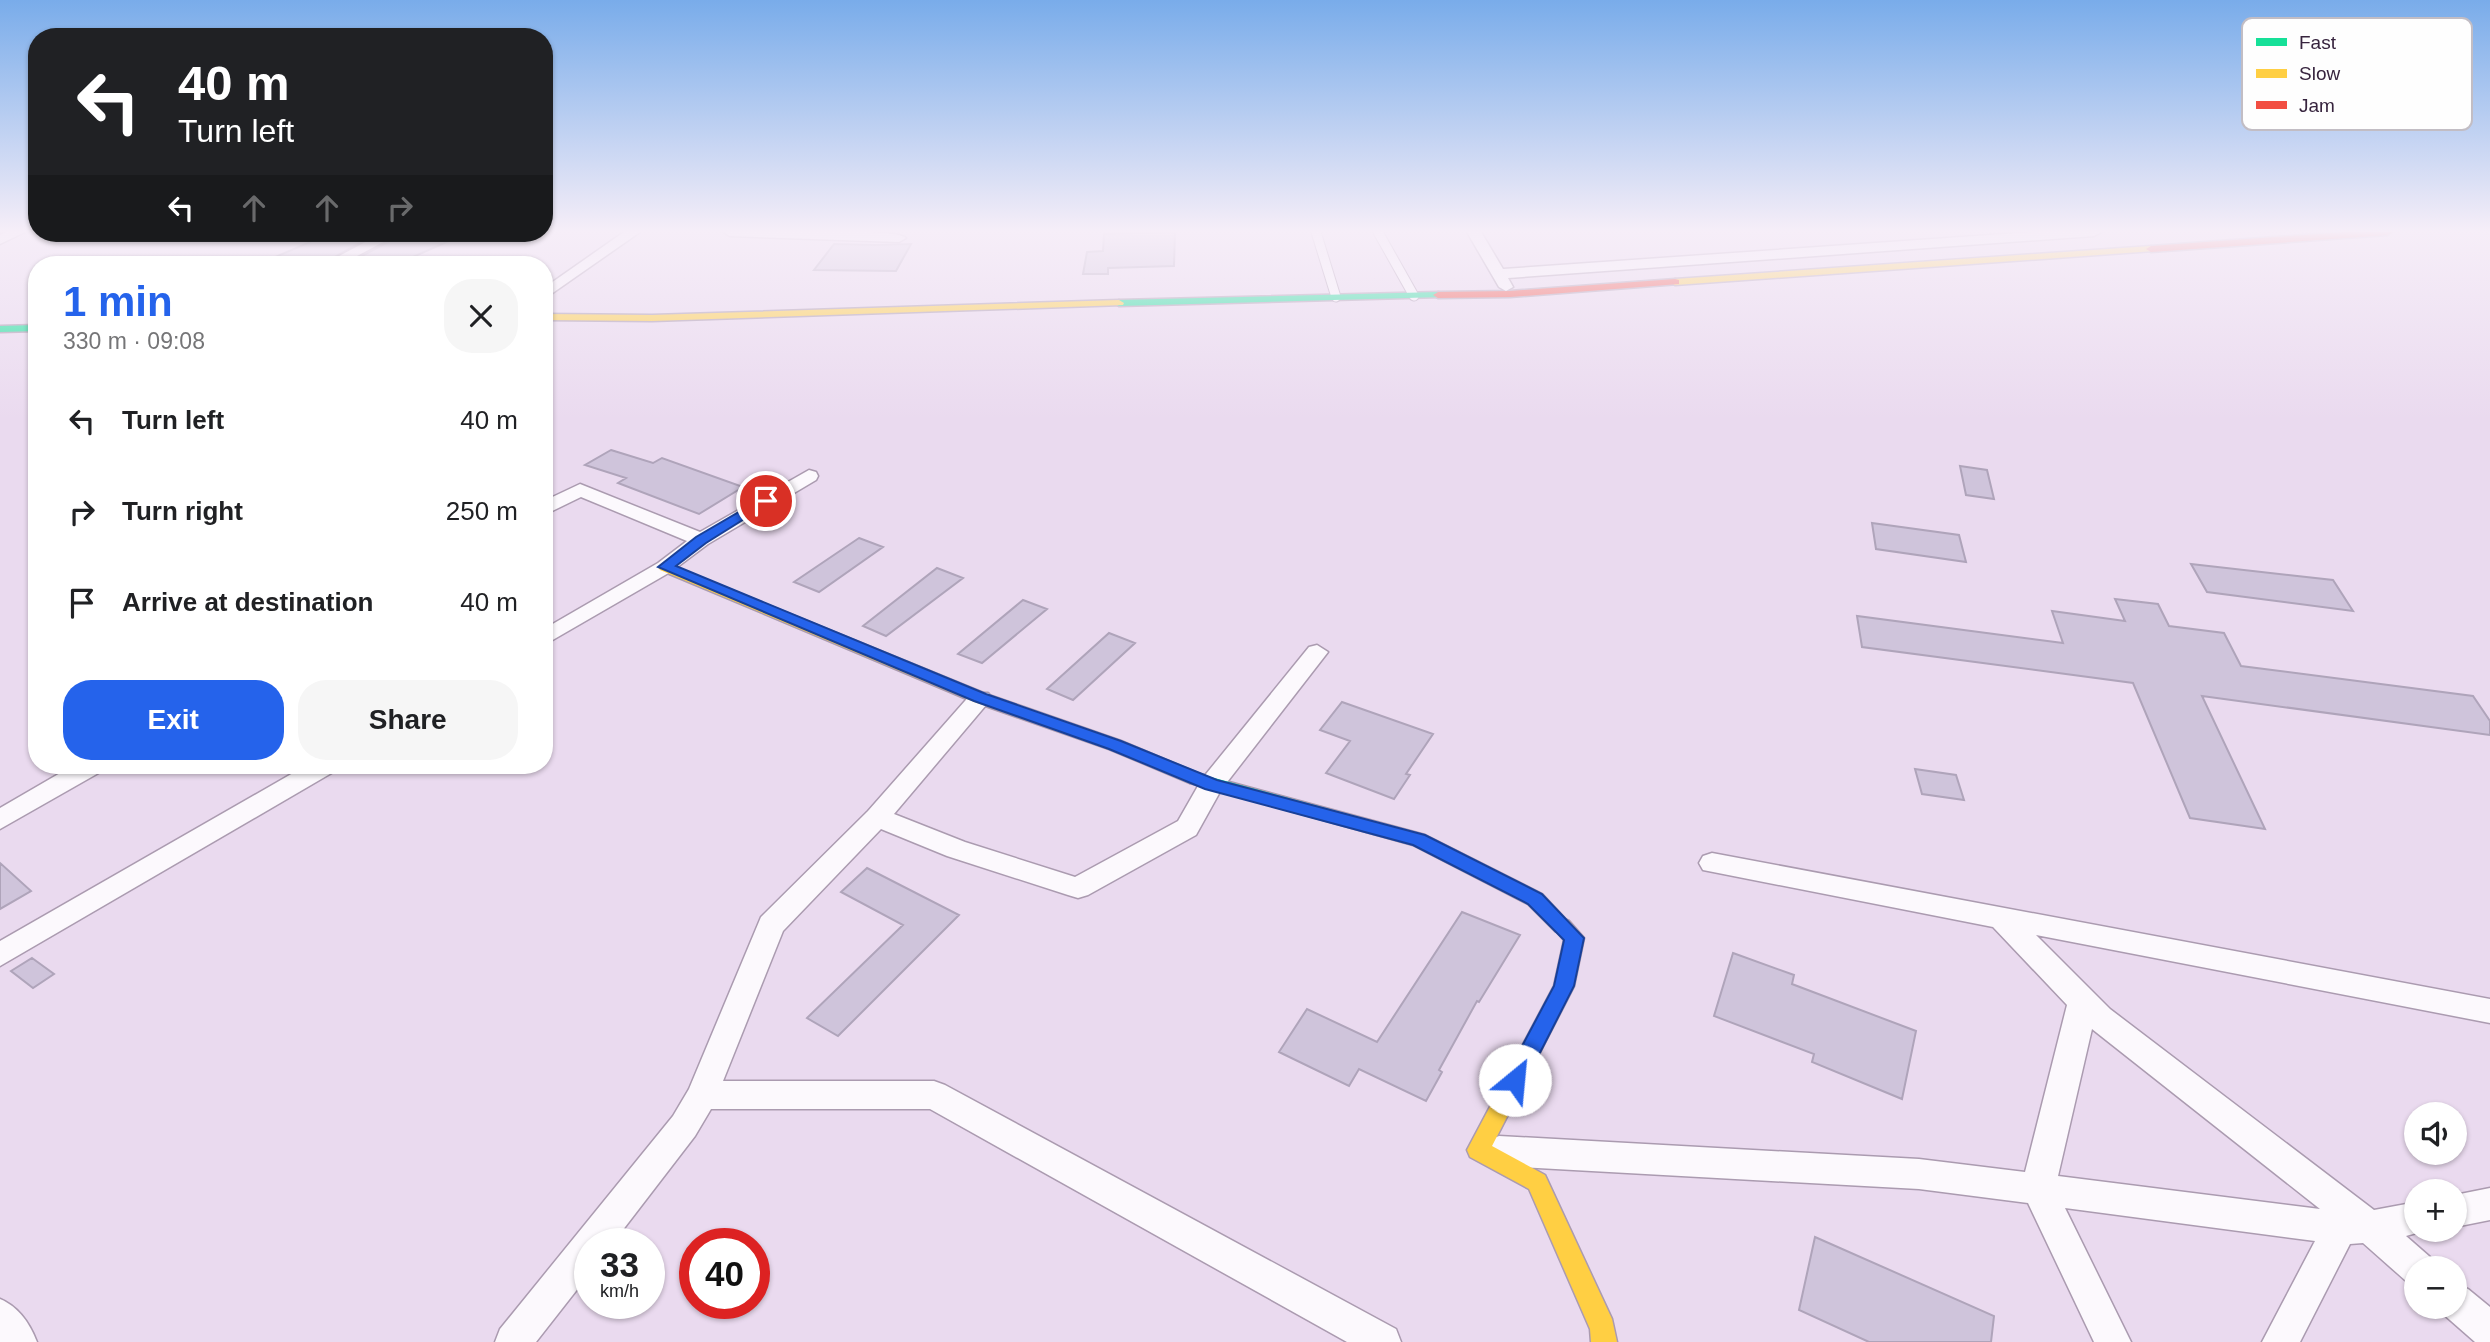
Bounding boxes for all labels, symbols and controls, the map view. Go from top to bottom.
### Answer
legend [2242,18,2472,130]
text: Fast [2299,32,2337,53]
icon: left [63,56,154,147]
text: 40 m [178,56,290,110]
text: Slow [2299,63,2340,84]
text: Jam [2299,95,2335,116]
text: Turn left [178,113,294,149]
icon: left [162,189,200,227]
icon: ahead [235,189,273,227]
icon: ahead [308,189,346,227]
icon: right [381,189,419,227]
text: 1 min [63,278,173,325]
button: close [444,279,518,353]
text: 330 m · 09:08 [63,328,205,354]
icon: left [63,402,101,440]
text: Turn left [122,405,224,435]
text: 40 m [460,405,518,435]
pin [736,471,796,531]
icon: arrive [747,482,785,520]
icon: right [63,493,101,531]
text: Turn right [122,496,243,526]
text: 250 m [446,496,518,526]
icon: arrive [63,584,101,622]
text: Arrive at destination [122,587,373,617]
text: 40 m [460,587,518,617]
button: Exit [63,680,284,760]
button: Share [298,680,518,760]
position arrow [1478,1043,1552,1117]
map controls [2404,1102,2467,1319]
button: sound [2404,1102,2467,1165]
button: + [2404,1179,2467,1242]
speed limit sign: 40 [679,1228,770,1319]
text: 33 [600,1245,639,1284]
button: − [2404,1256,2467,1319]
text: km/h [600,1281,639,1301]

